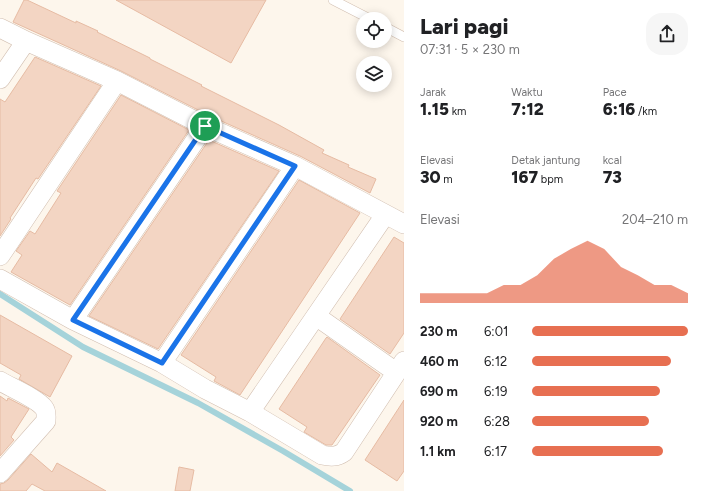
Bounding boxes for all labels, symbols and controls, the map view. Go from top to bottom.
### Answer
map controls [356,12,392,92]
button: locate [356,12,392,48]
text: Lari pagi [420,13,508,40]
button: share [646,13,688,55]
text: 07:31 · 5 × 230 m [420,42,520,57]
button: layers [356,56,392,92]
text: Jarak [420,86,446,99]
text: Waktu [511,86,543,99]
text: Pace [603,86,626,99]
text: 1.15 [420,99,449,119]
text: 7:12 [511,99,544,119]
text: 6:16 [603,99,635,119]
text: km [449,105,466,118]
text: /km [635,105,657,118]
pin [188,109,222,143]
icon: arrive [194,115,216,137]
text: Elevasi [420,154,454,167]
text: Detak jantung [511,154,580,167]
text: kcal [603,154,622,167]
text: 30 [420,167,441,187]
text: 167 [511,167,538,187]
text: 73 [603,167,622,187]
text: m [441,173,453,186]
text: bpm [538,173,563,186]
text: Elevasi [420,212,460,227]
text: 204–210 m [622,212,688,227]
text: 230 m [420,324,458,339]
text: 6:01 [484,324,508,339]
text: 460 m [420,354,459,369]
text: 6:12 [484,354,507,369]
text: 690 m [420,384,458,399]
text: 6:19 [484,384,507,399]
text: 920 m [420,414,458,429]
text: 6:28 [484,414,510,429]
text: 1.1 km [420,444,456,459]
text: 6:17 [484,444,507,459]

